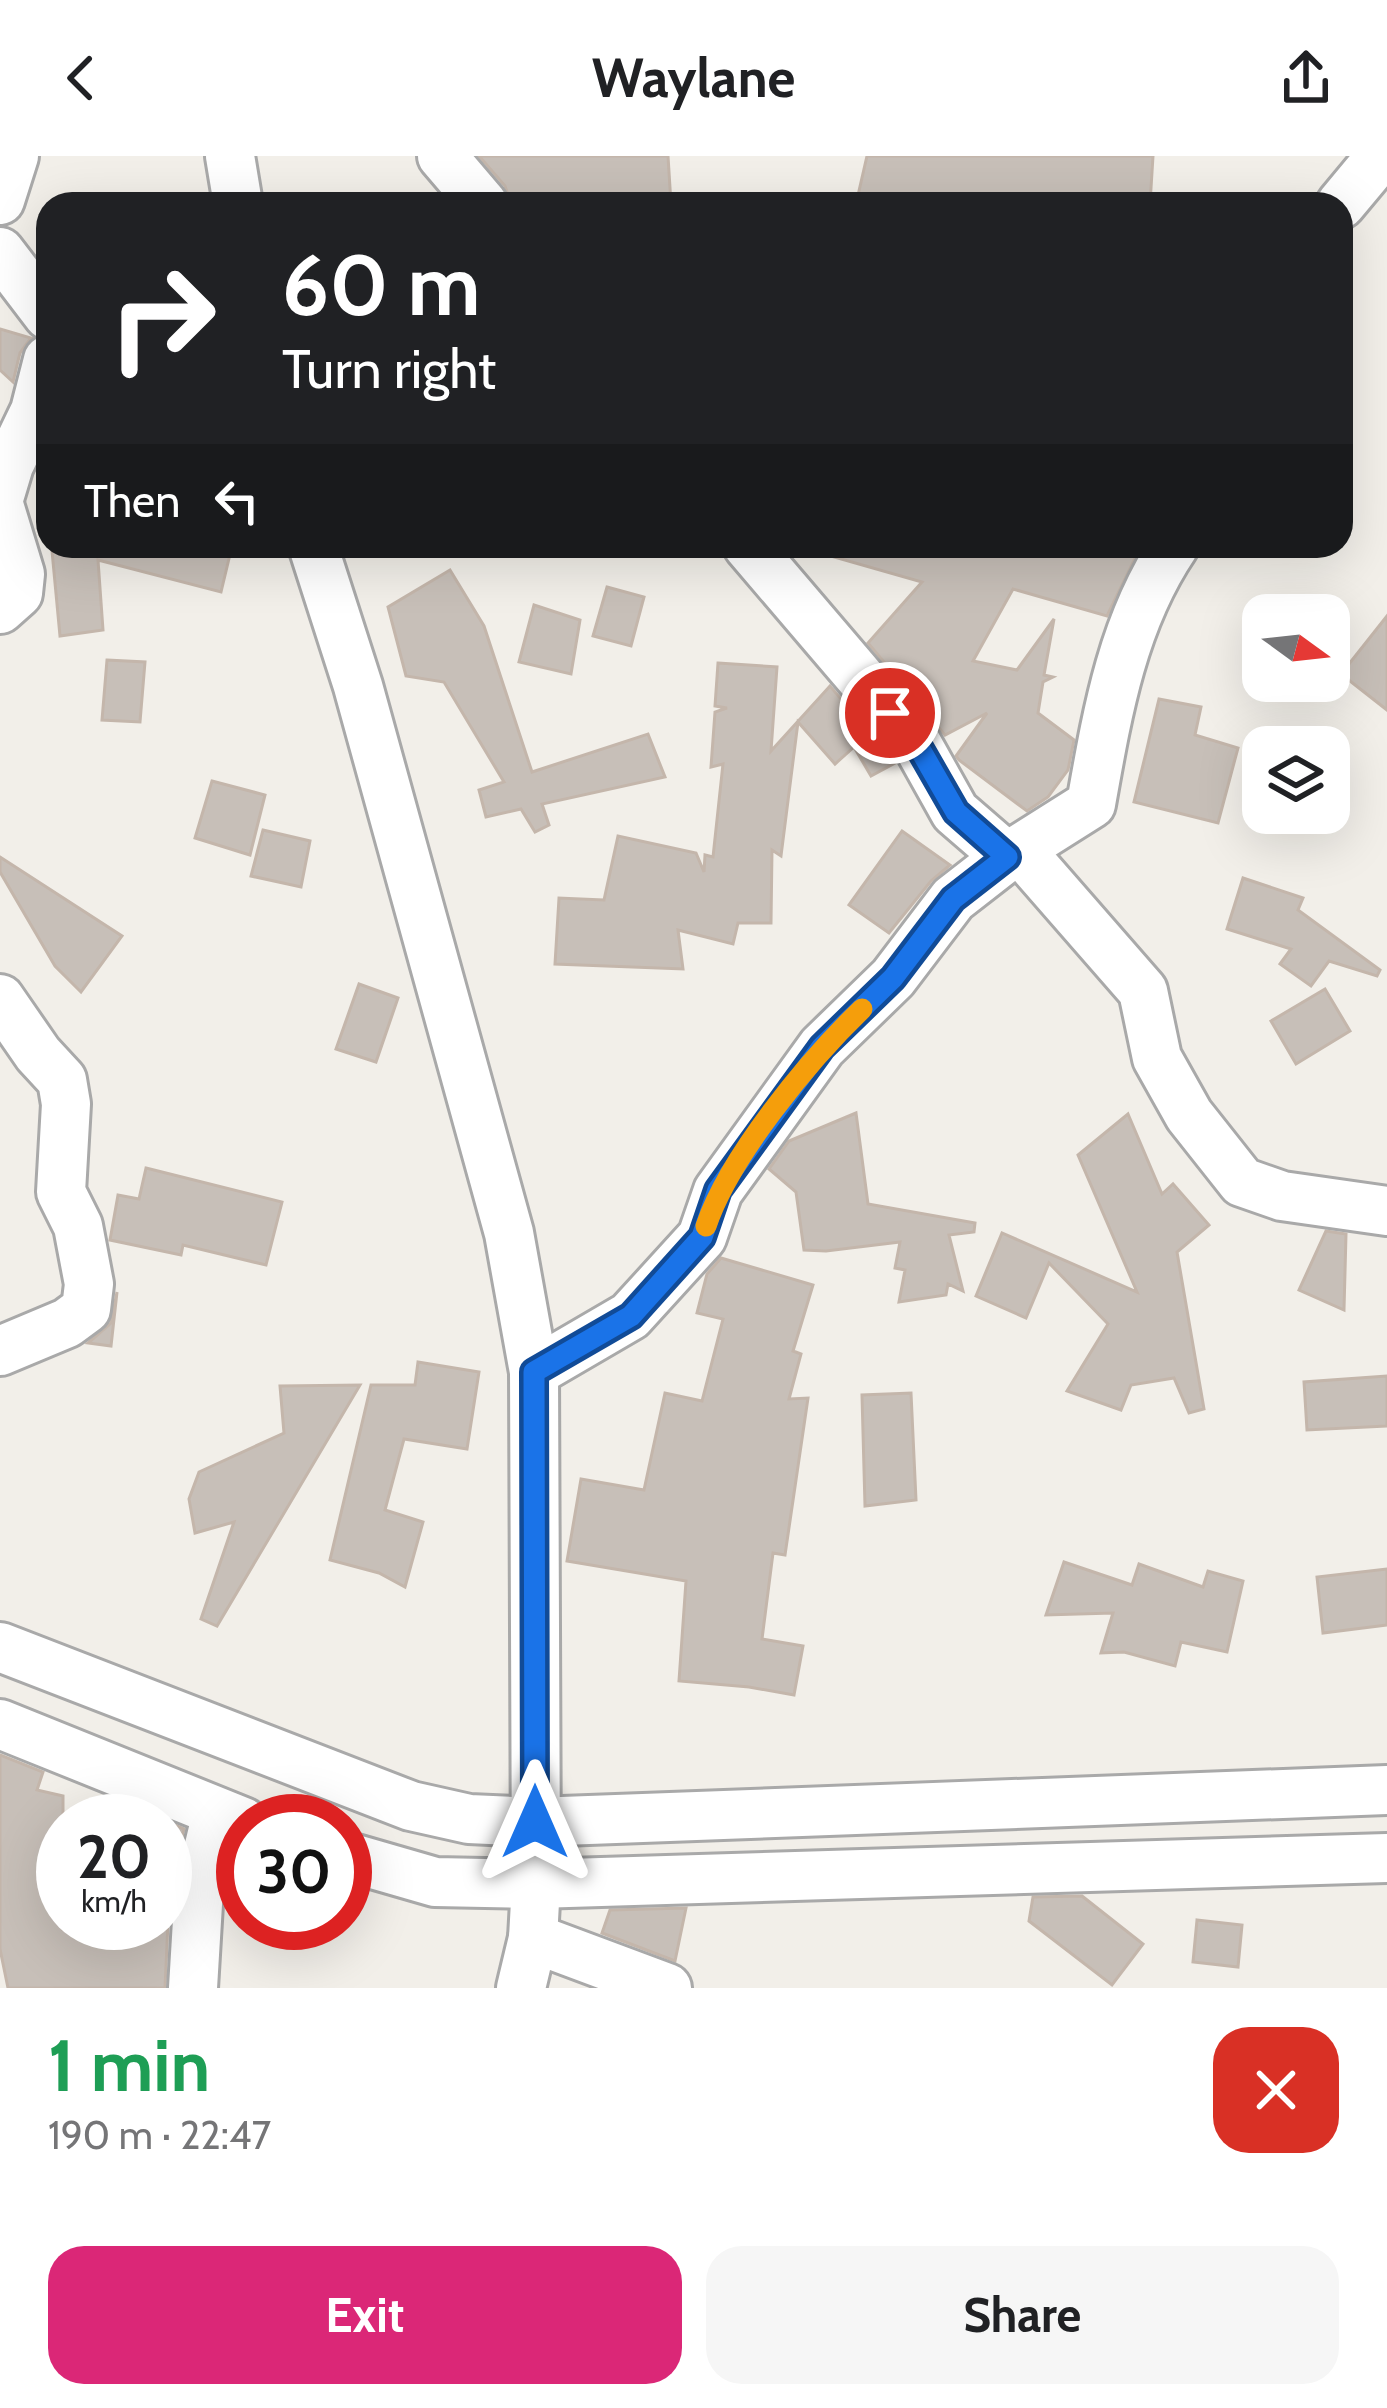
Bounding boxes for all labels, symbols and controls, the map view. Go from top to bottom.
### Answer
icon: back [48,45,114,111]
text: Waylane [592,45,795,111]
icon: share [1273,45,1339,111]
text: 60 m [282,234,480,336]
icon: right [84,240,240,396]
text: Turn right [282,336,496,402]
icon: left [204,468,270,534]
text: Then [84,474,180,528]
north arrow [1242,594,1350,702]
map controls [1242,594,1350,834]
pin [839,662,941,764]
icon: arrive [857,680,923,746]
button: layers [1242,726,1350,834]
position arrow [472,1759,598,1885]
speed limit sign: 30 [216,1794,372,1950]
text: 20 [77,1820,151,1893]
text: km/h [81,1883,147,1920]
text: 1 min [48,2022,210,2109]
button: close [1213,2027,1339,2153]
text: 190 m · 22:47 [48,2111,271,2159]
button: Exit [48,2246,682,2384]
button: Share [706,2246,1339,2384]

